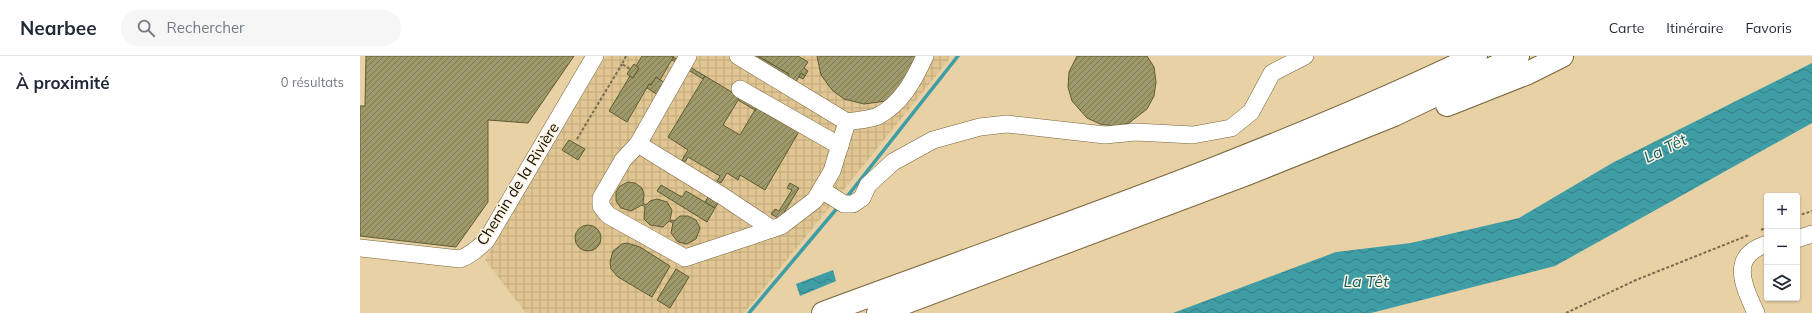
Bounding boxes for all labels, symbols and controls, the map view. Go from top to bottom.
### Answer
search box [121,10,401,46]
text: Nearbee [20,16,97,40]
icon: search [135,17,157,39]
text: Rechercher [167,18,245,37]
text: Carte [1609,19,1644,37]
text: Itinéraire [1666,19,1723,37]
text: Favoris [1745,19,1792,37]
text: À proximité [16,72,110,93]
text: 0 résultats [281,74,344,90]
street label: Chemin de la Rivière [472,119,563,249]
water label: La Têt [1640,129,1690,167]
map controls [1764,193,1800,301]
button: + [1764,193,1800,229]
button: − [1764,229,1800,265]
button: layers [1764,265,1800,301]
water label: La Têt [1343,271,1389,291]

